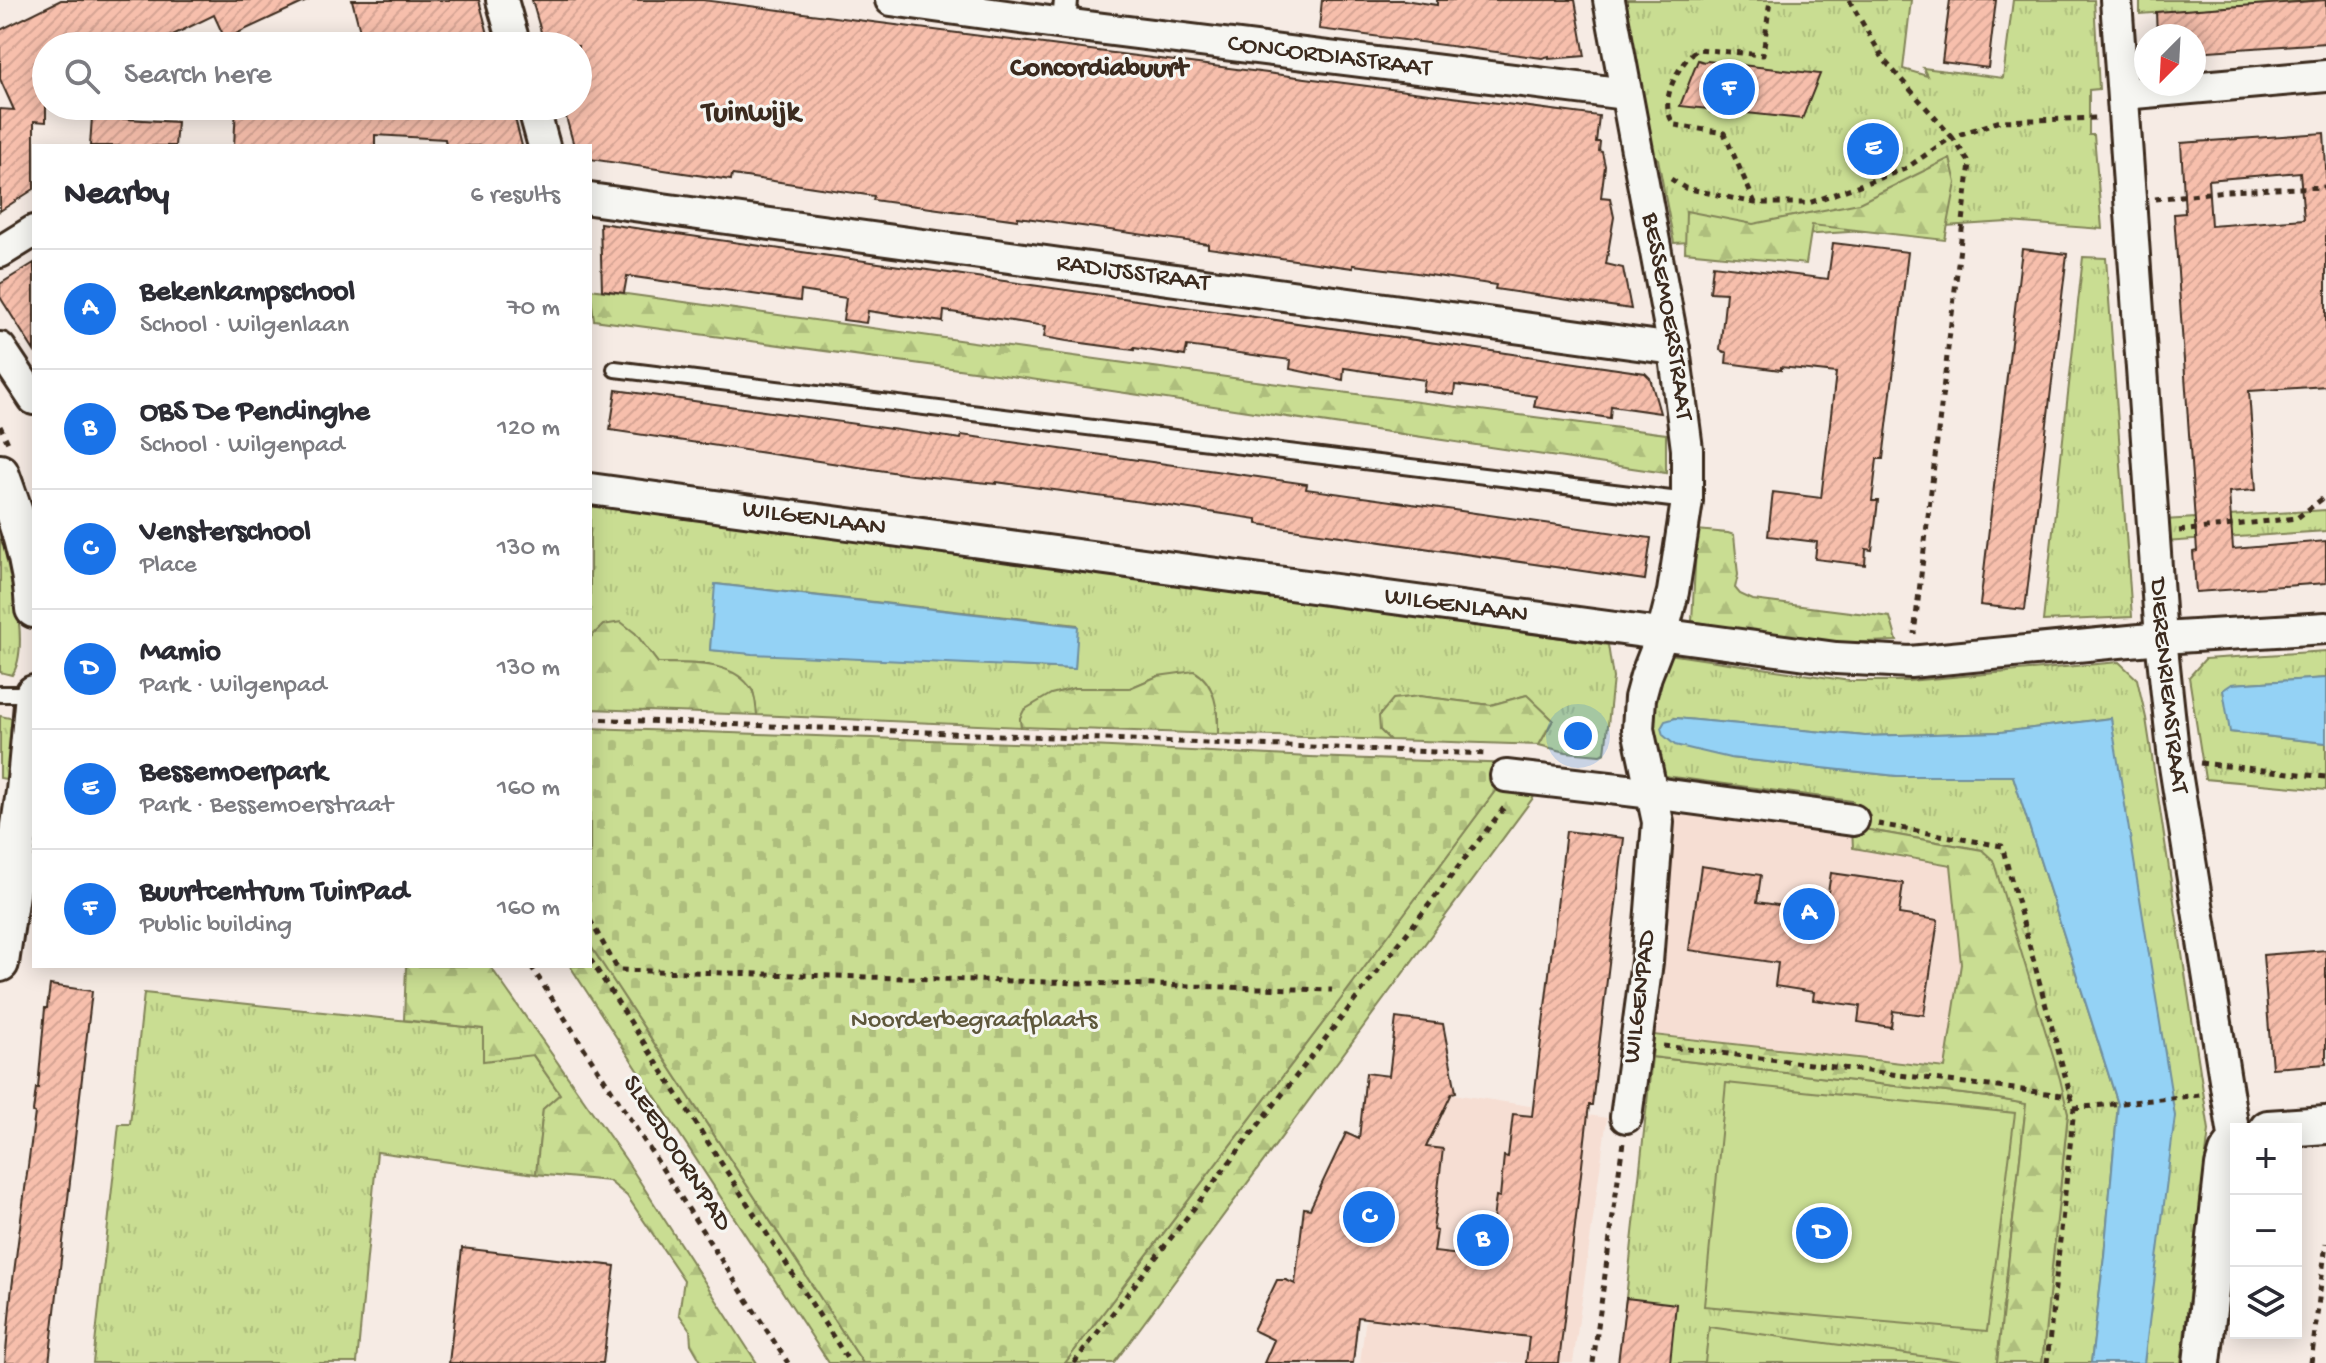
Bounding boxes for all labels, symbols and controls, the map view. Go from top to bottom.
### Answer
north arrow [2134,24,2206,96]
street label: CONCORDIASTRAAT [1226,29,1434,85]
search box [32,32,592,120]
district label: Concordiabuurt [1010,53,1190,86]
icon: search [60,54,104,98]
text: Search here [124,59,272,94]
pin: F [1703,59,1755,119]
district label: Tuinwijk [700,97,804,132]
pin: E [1847,119,1899,179]
text: Nearby [64,176,169,216]
text: 6 results [470,181,560,212]
street label: BESSEMOERSTRAAT [1633,210,1699,423]
street label: RADIJSSTRAAT [1054,248,1212,300]
text: Bekenkampschool [140,276,355,311]
text: A [82,294,98,325]
text: 70 m [507,294,560,325]
text: School · Wilgenlaan [140,311,349,342]
text: OBS De Pendinghe [140,396,370,431]
text: B [83,414,97,445]
text: 120 m [497,414,560,445]
text: School · Wilgenpad [140,431,345,462]
street label: WILGENLAAN [740,494,888,544]
text: Vensterschool [140,516,311,551]
text: C [83,534,97,565]
text: 130 m [497,534,560,565]
text: Place [140,551,197,582]
street label: DIERENRIEMSTRAAT [2141,575,2195,797]
street label: WILGENLAAN [1382,581,1530,632]
text: Mamio [140,636,221,671]
text: D [82,654,98,685]
text: 130 m [497,654,560,685]
text: Park · Wilgenpad [140,671,327,702]
your location [1558,716,1598,756]
text: Bessemoerpark [140,756,327,791]
text: E [82,774,98,805]
text: 160 m [497,774,560,805]
text: Park · Bessemoerstraat [140,791,393,822]
text: Buurtcentrum TuinPad [140,876,409,911]
pin: A [1783,884,1835,944]
text: F [83,894,97,925]
text: 160 m [497,894,560,925]
text: Public building [140,911,292,942]
street label: WILGENPAD [1617,929,1665,1065]
park label: Noorderbegraafplaats [851,1006,1099,1037]
street label: SLEEDOORNPAD [614,1070,738,1238]
map controls [2230,1123,2302,1339]
button: + [2230,1123,2302,1195]
pin: C [1343,1187,1395,1247]
button: − [2230,1195,2302,1267]
pin: D [1796,1203,1848,1263]
pin: B [1457,1210,1509,1270]
button: layers [2230,1267,2302,1339]

